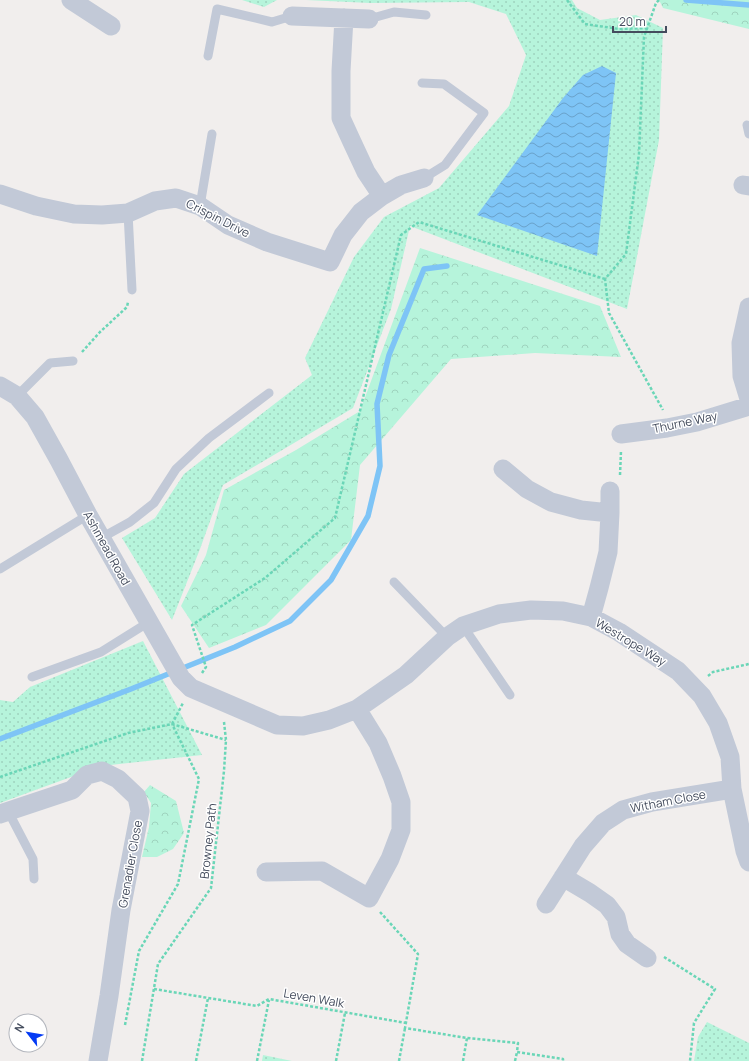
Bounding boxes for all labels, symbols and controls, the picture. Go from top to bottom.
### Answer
scale bar [613,8,666,34]
text: 20 m [619,13,646,30]
street label: Crispin Drive [183,195,253,241]
street label: Thurne Way [651,407,719,437]
street label: Ashmead Road [80,508,134,588]
street label: Westrope Way [592,614,670,670]
street label: Witham Close [629,785,707,817]
street label: Browney Path [196,802,220,880]
street label: Grenadier Close [114,819,146,909]
street label: Leven Walk [282,984,347,1012]
north arrow [8,1013,48,1053]
text: N [11,1020,28,1035]

